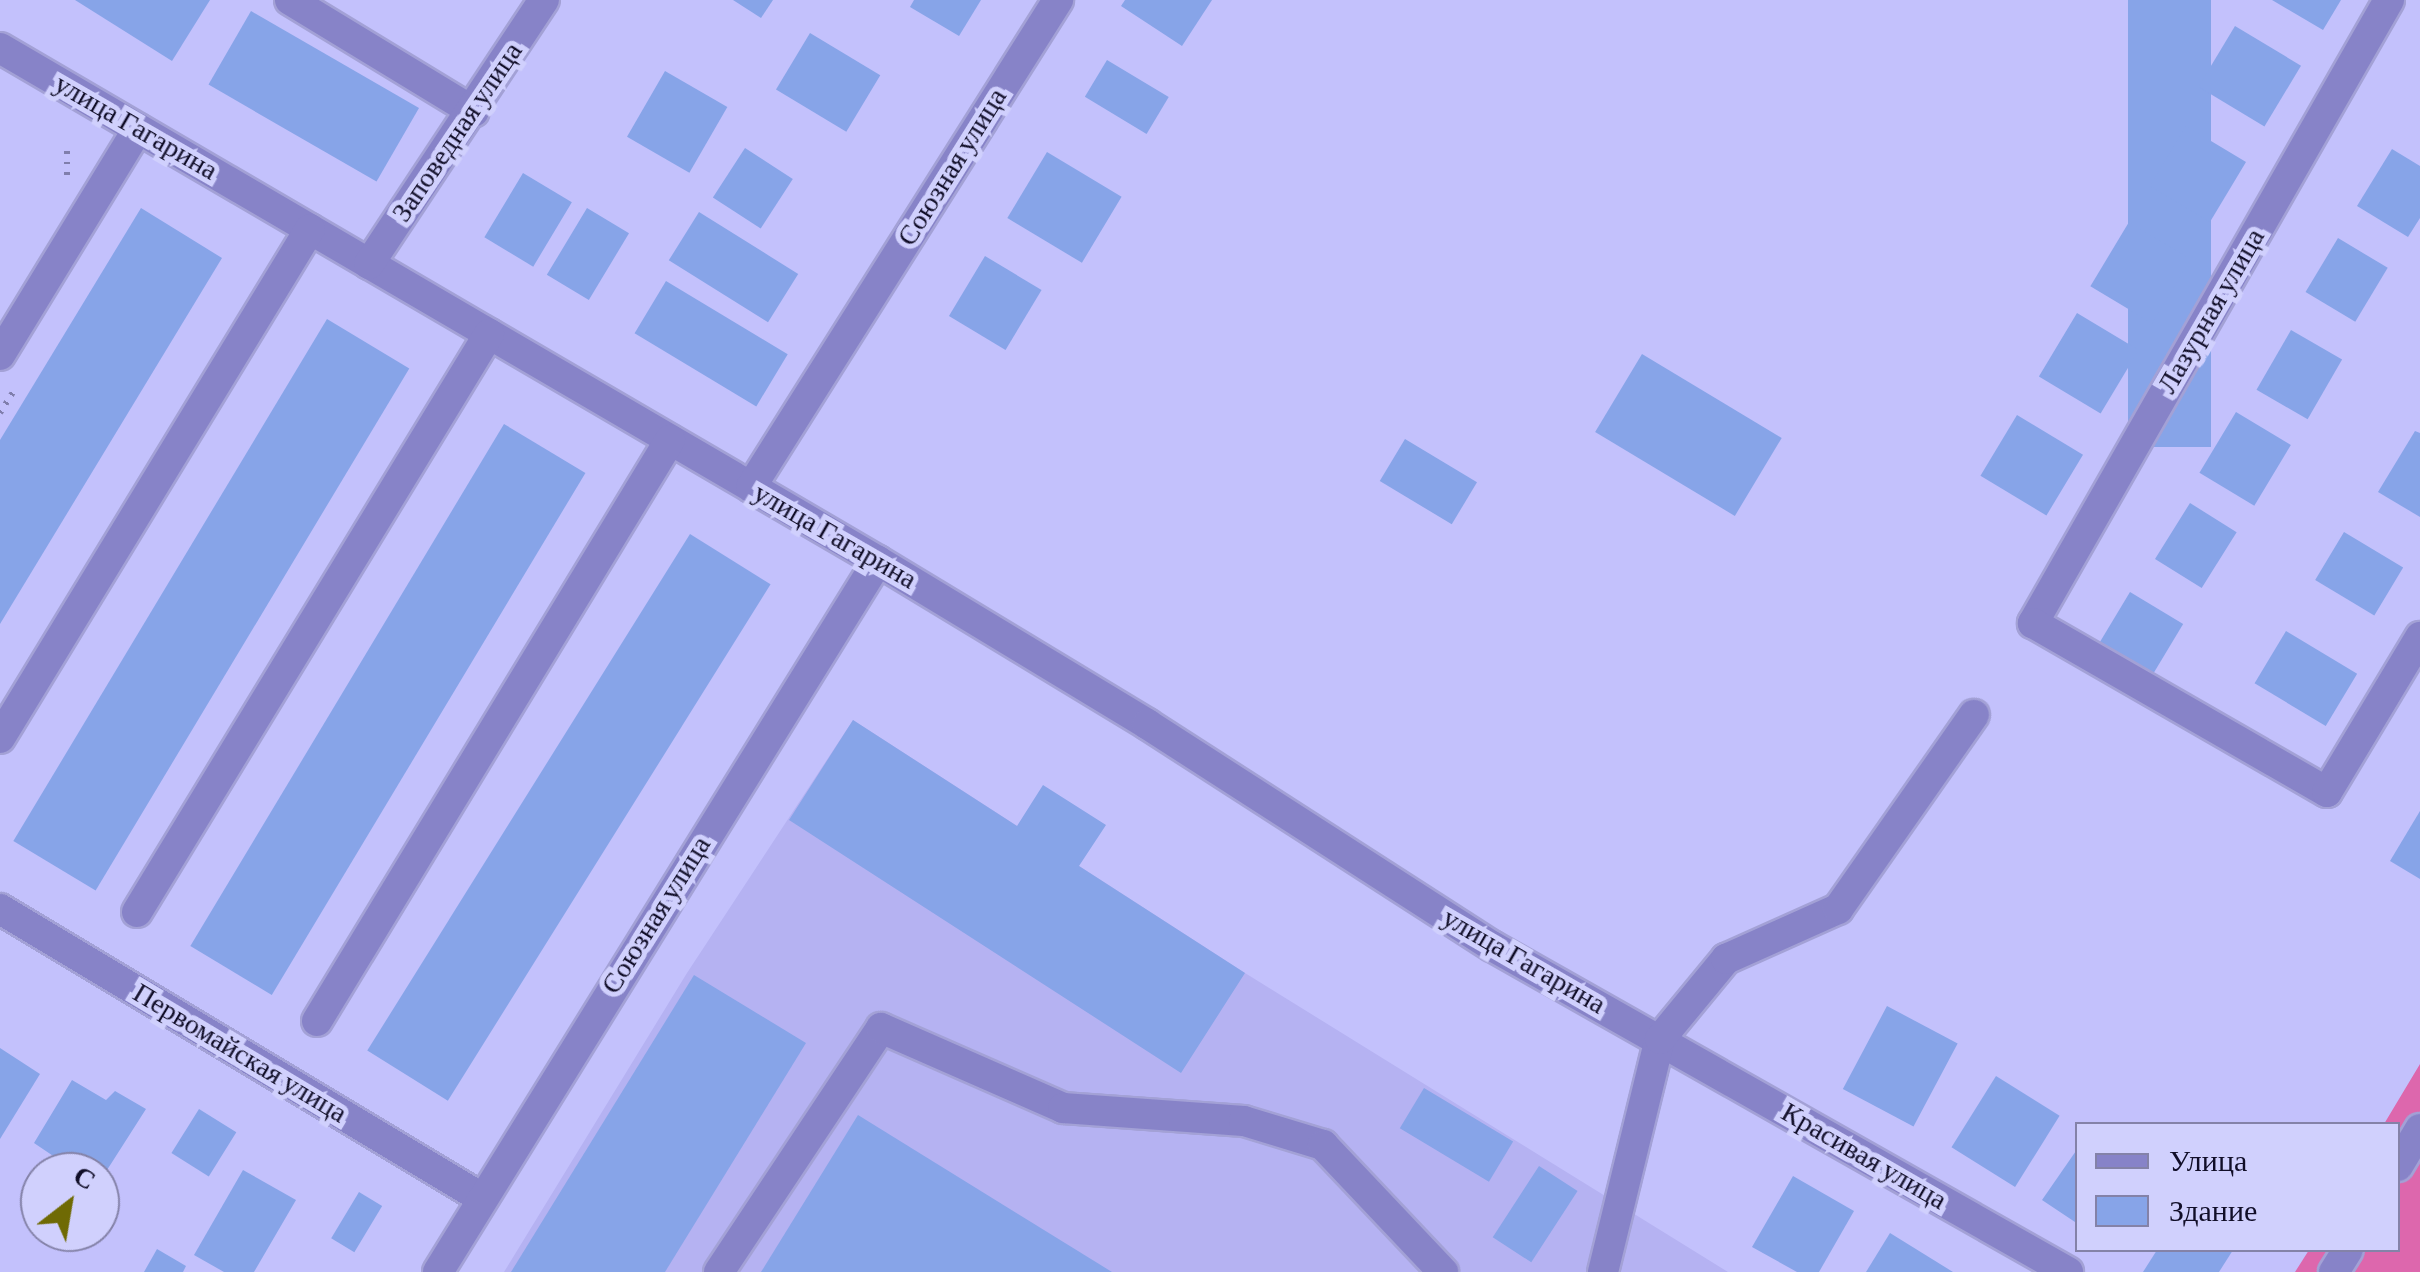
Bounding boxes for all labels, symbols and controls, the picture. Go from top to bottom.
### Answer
street label: Заповедная улица [385,36,529,228]
street label: улица Гагарина [49,67,223,187]
street label: Союзная улица [890,82,1014,252]
street label: Лазурная улица [2150,223,2272,399]
street label: улица Гагарина [748,476,922,596]
street label: Союзная улица [594,830,718,1000]
street label: улица Гагарина [1437,901,1611,1021]
street label: Первомайская улица [127,976,353,1130]
street label: Красивая улица [1775,1095,1953,1217]
legend [2075,1122,2400,1252]
text: Улица [2169,1144,2247,1177]
north arrow [20,1152,120,1252]
text: С [68,1159,101,1196]
text: Здание [2169,1194,2257,1227]

